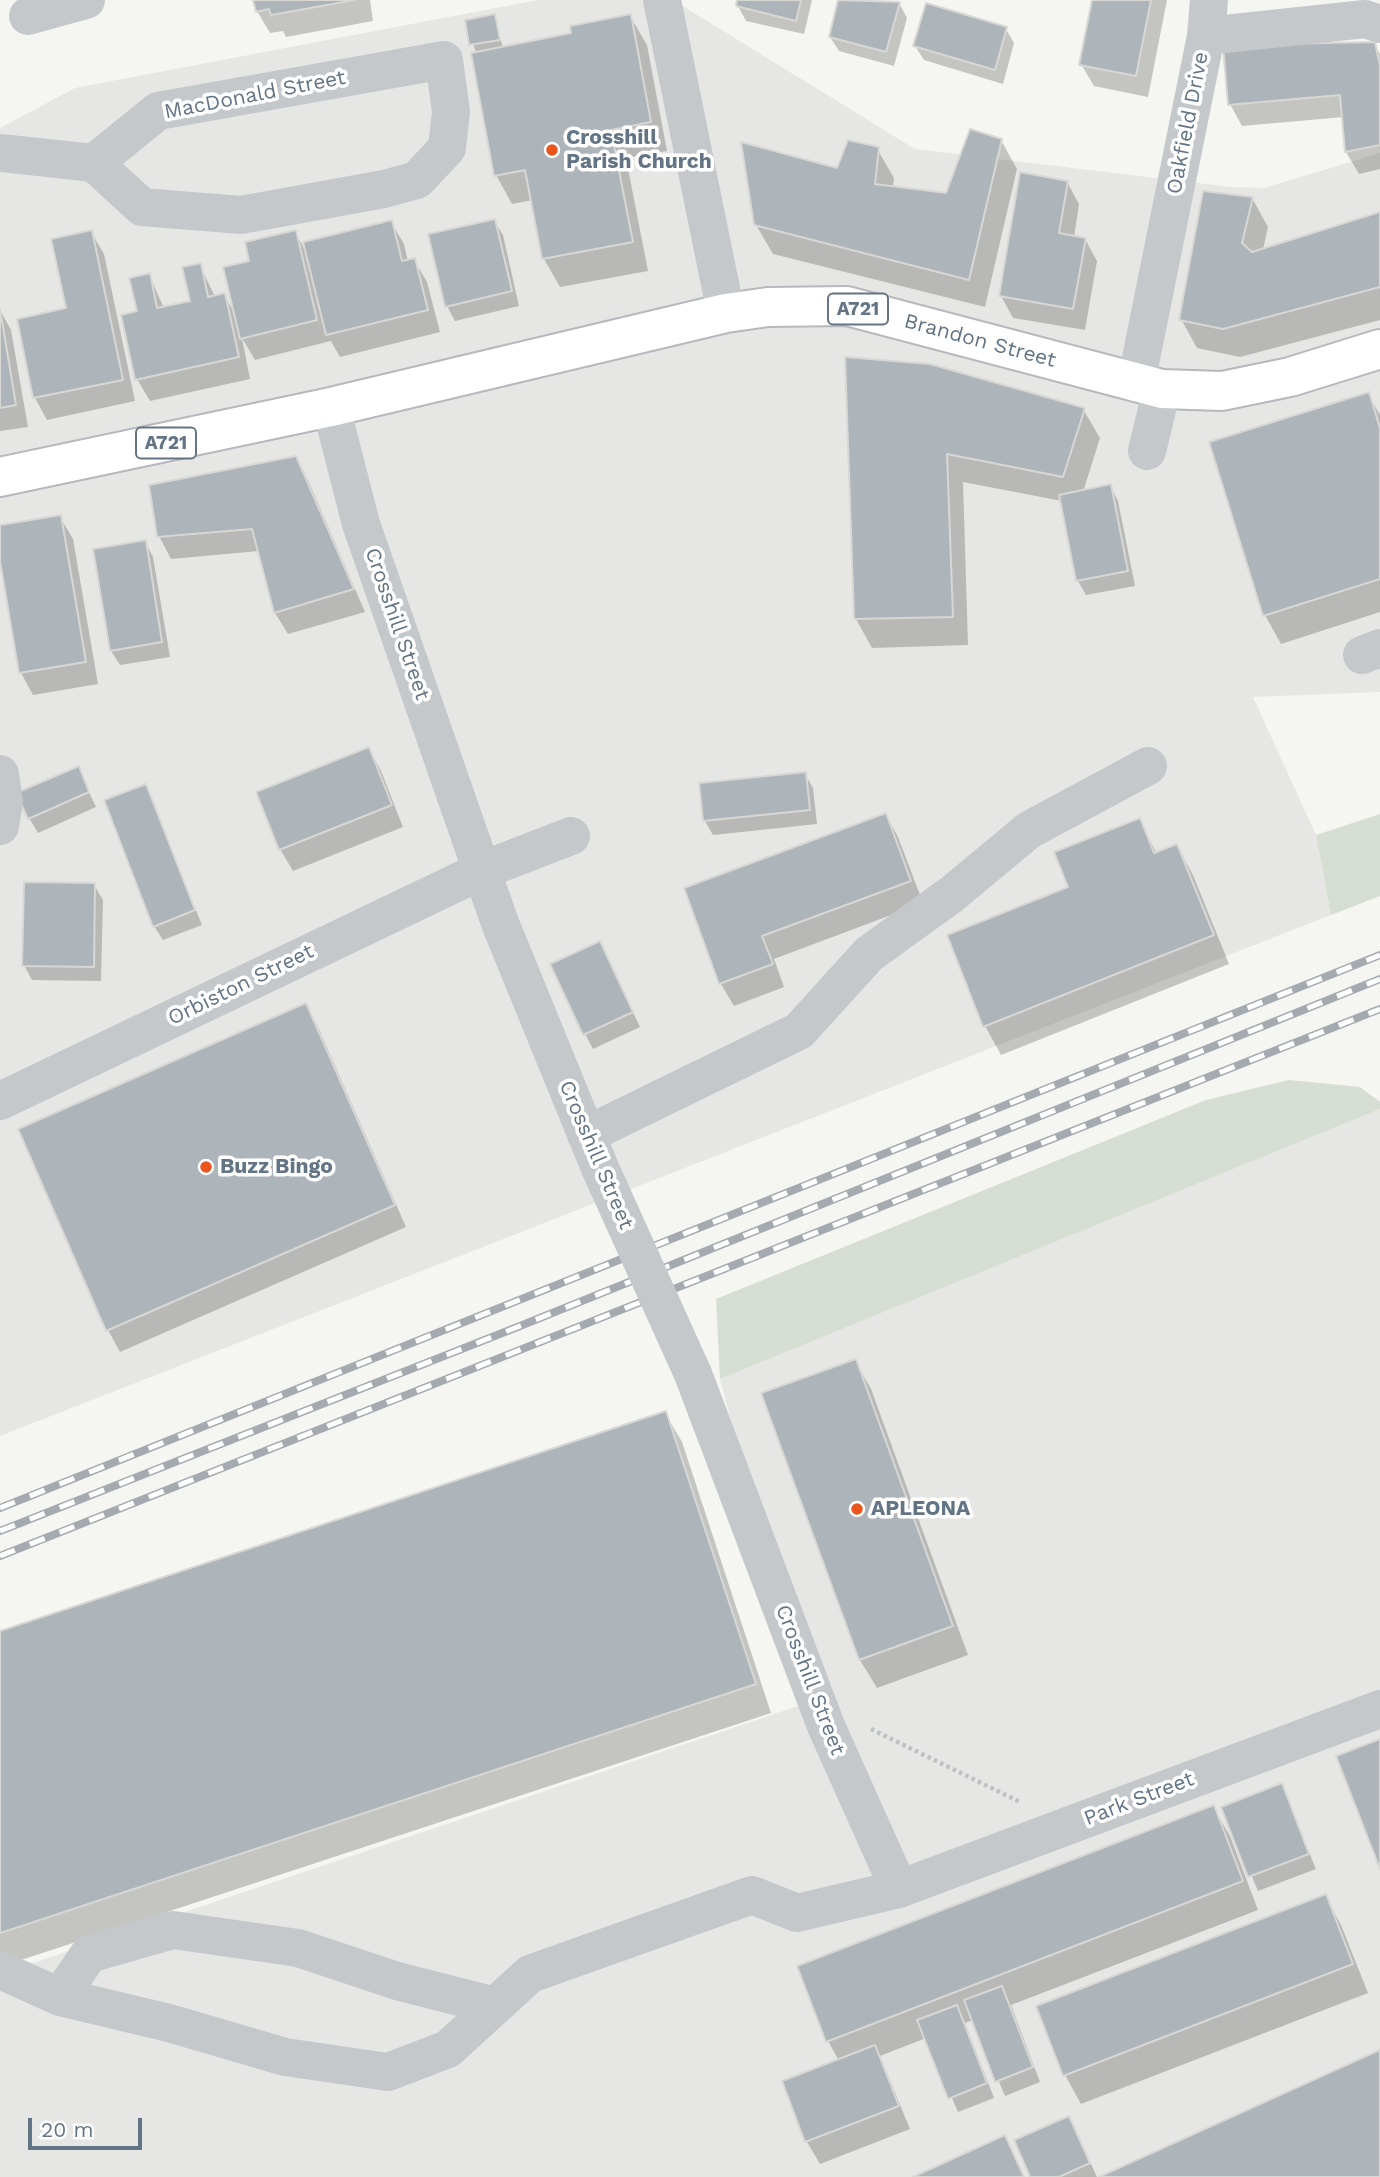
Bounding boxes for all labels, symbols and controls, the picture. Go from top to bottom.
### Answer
street label: Oakfield Drive [1162,50,1214,196]
street label: MacDonald Street [162,65,348,125]
place label: Crosshill Parish Church [566,125,712,175]
marker: Crosshill Parish Church [544,142,560,158]
road number: A721 [828,294,888,324]
street label: Brandon Street [901,309,1059,373]
road number: A721 [136,428,196,458]
street label: Crosshill Street [359,545,435,703]
street label: Orbiston Street [164,939,318,1031]
street label: Crosshill Street [553,1077,639,1233]
place label: Buzz Bingo [220,1154,333,1180]
marker: Buzz Bingo [198,1159,214,1175]
place label: APLEONA [871,1496,970,1522]
marker: APLEONA [849,1501,865,1517]
street label: Crosshill Street [770,1601,850,1759]
street label: Park Street [1081,1767,1197,1831]
scale bar [32,2104,145,2148]
text: 20 m [41,2117,93,2142]

